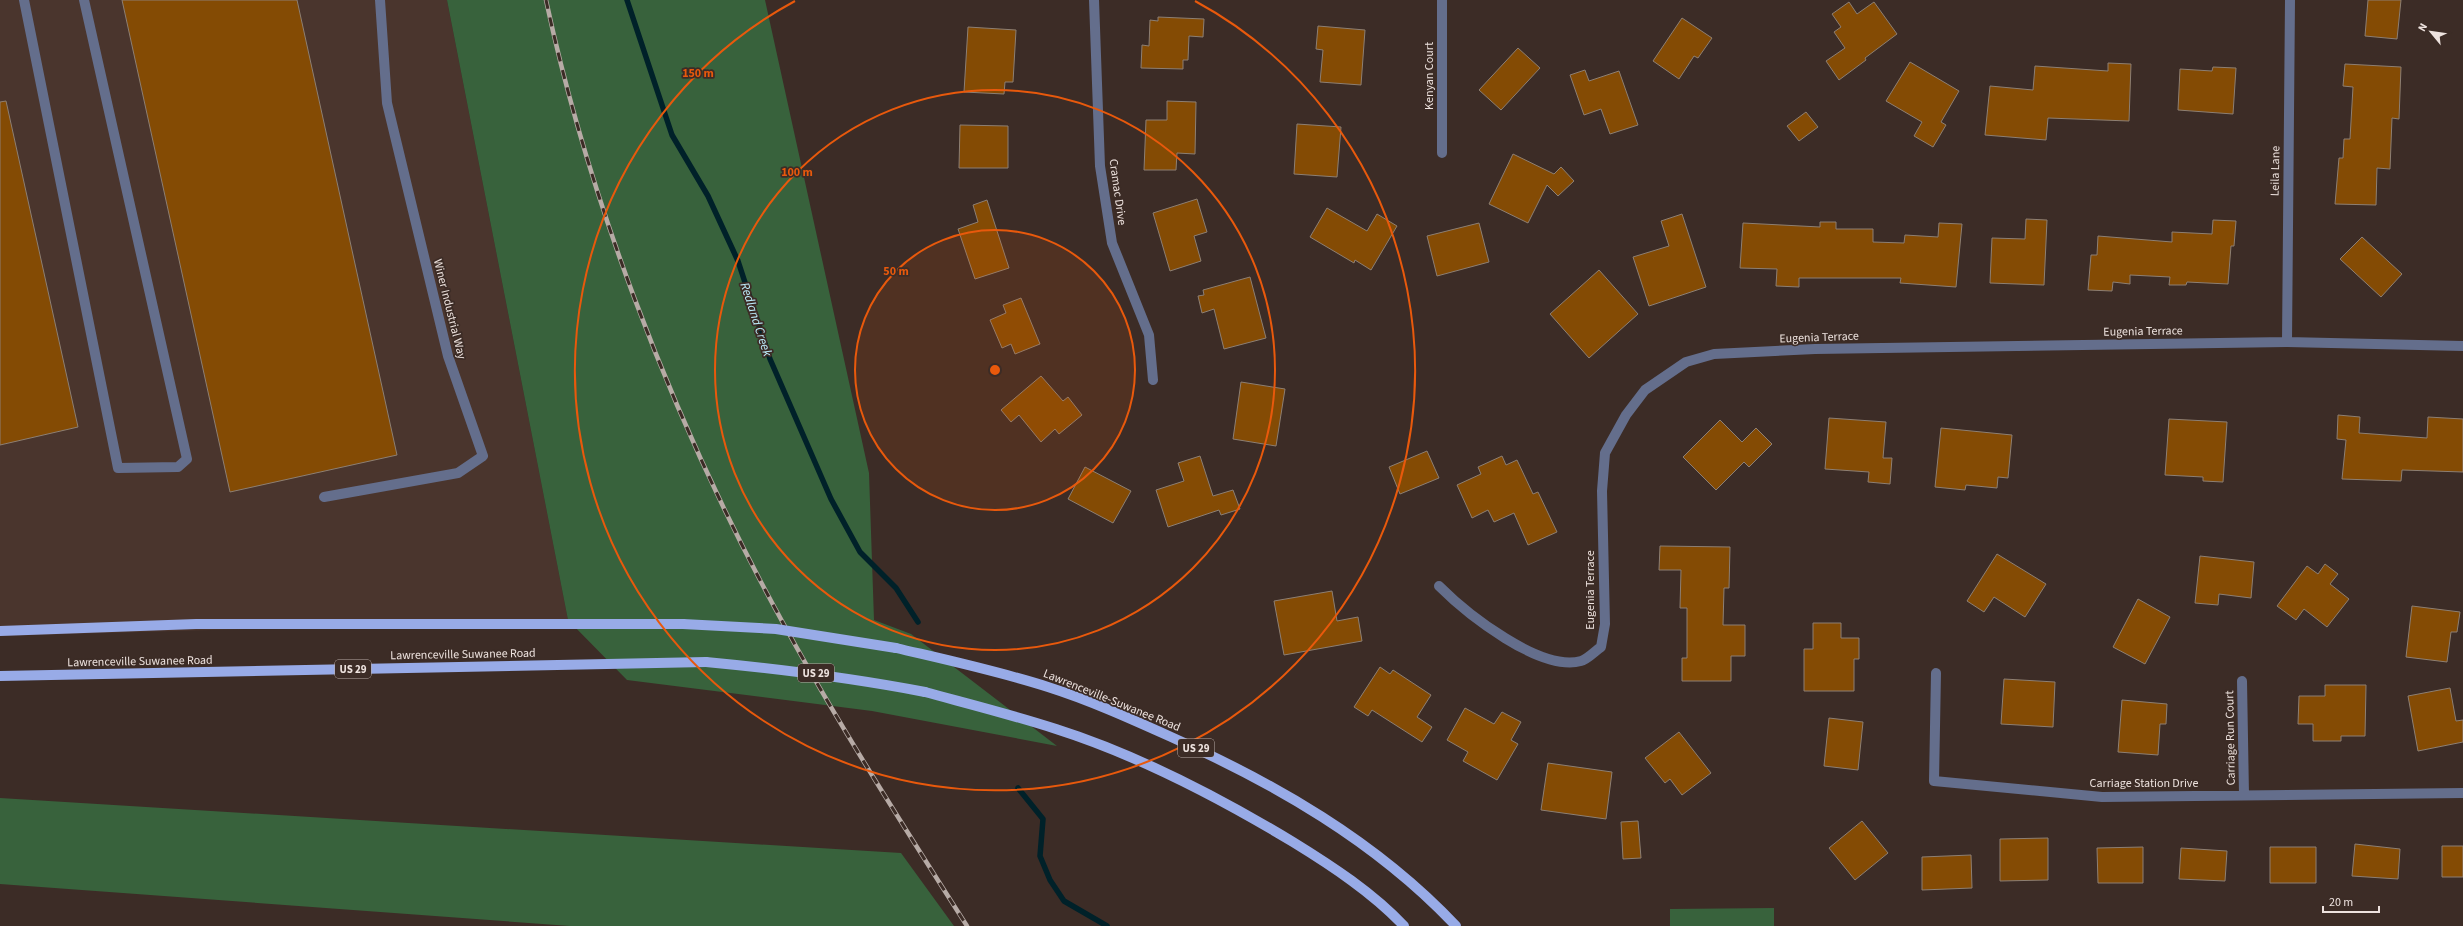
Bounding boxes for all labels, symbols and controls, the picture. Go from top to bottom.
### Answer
north arrow [2411,12,2451,52]
text: N [2414,21,2431,34]
street label: Kenyan Court [1421,42,1438,110]
text: 150 m [682,65,714,82]
street label: Leila Lane [2267,146,2284,196]
street label: Cramac Drive [1104,158,1131,226]
text: 100 m [781,164,813,181]
street label: Winer Industrial Way [429,257,470,361]
text: 50 m [883,263,909,280]
water label: Redland Creek [736,280,777,359]
street label: Eugenia Terrace [2103,322,2183,341]
street label: Eugenia Terrace [1779,328,1859,347]
centre of rings [988,363,1002,377]
street label: Eugenia Terrace [1582,550,1599,630]
street label: Lawrenceville Suwanee Road [390,645,536,664]
street label: Lawrenceville Suwanee Road [67,652,213,671]
road number: US 29 [335,660,371,678]
road number: US 29 [798,664,834,682]
street label: Lawrenceville-Suwanee Road [1041,665,1183,736]
street label: Carriage Run Court [2221,690,2240,786]
road number: US 29 [1178,739,1214,757]
street label: Carriage Station Drive [2090,775,2198,792]
scale bar [2323,888,2379,914]
text: 20 m [2329,894,2353,911]

